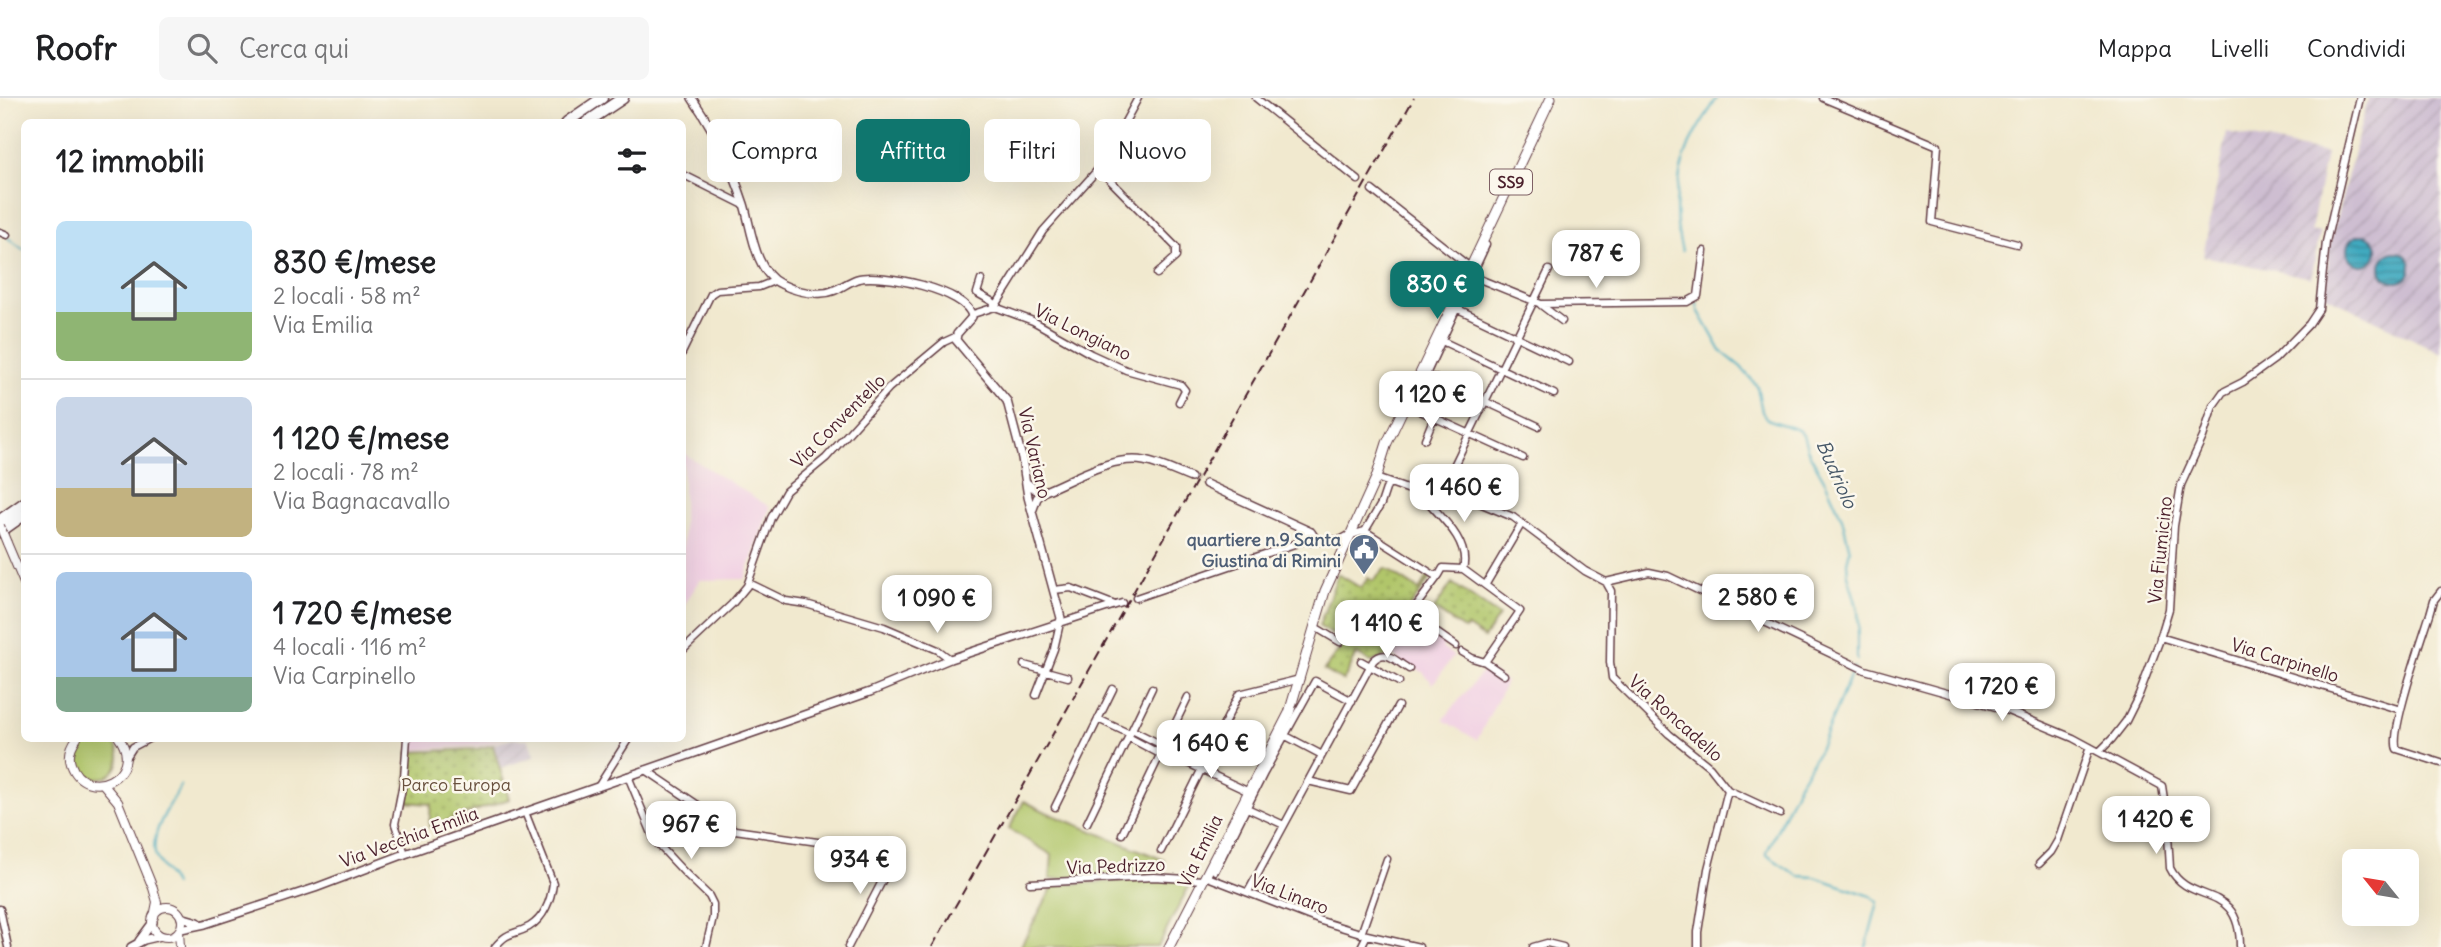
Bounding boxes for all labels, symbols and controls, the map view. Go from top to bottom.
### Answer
search box [159,17,649,80]
text: Roofr [35,27,117,69]
icon: search [183,29,221,67]
text: Cerca qui [239,32,349,65]
text: Mappa [2098,33,2172,63]
text: Livelli [2210,33,2269,63]
text: Condividi [2307,33,2406,63]
chip: Compra [707,119,842,182]
chip: Affitta [856,119,970,182]
chip: Filtri [984,119,1080,182]
chip: Nuovo [1094,119,1211,182]
text: 12 immobili [56,142,204,180]
icon: filters [613,142,651,180]
road number: SS9 [1490,170,1532,194]
pin: 787 € [1547,230,1645,290]
text: 787 € [1568,238,1624,267]
text: 830 €/mese [273,243,436,281]
icon: home [112,249,196,333]
pin: 830 € [1388,262,1486,321]
text: 830 € [1406,269,1468,298]
text: 2 locali · 58 m² [273,281,421,310]
street label: Via Longiano [1031,299,1135,365]
text: Via Emilia [273,310,373,339]
street label: Via Conventello [786,369,890,473]
pin: 1 120 € [1366,372,1496,431]
text: 1 120 € [1395,379,1467,408]
street label: Via Variano [1013,405,1057,501]
text: 1 120 €/mese [273,419,449,457]
icon: home [112,425,196,509]
water label: Budriolo [1811,436,1863,513]
text: 2 locali · 78 m² [273,457,419,486]
pin: 1 460 € [1399,464,1529,524]
text: 1 460 € [1426,472,1502,501]
text: Via Bagnacavallo [273,486,450,515]
street label: Via Fiumicino [2143,495,2177,605]
place label: quartiere n.9 Santa Giustina di Rimini [1187,528,1341,572]
public building icon: quartiere n.9 Santa Giustina di Rimini [1347,532,1381,576]
pin: 2 580 € [1693,574,1823,634]
pin: 1 090 € [872,575,1002,635]
text: 2 580 € [1718,582,1798,611]
text: 1 090 € [898,583,976,612]
text: 1 720 €/mese [273,594,452,632]
icon: home [112,600,196,684]
pin: 1 410 € [1322,601,1452,660]
text: 1 410 € [1351,608,1423,637]
text: 4 locali · 116 m² [273,632,427,661]
street label: Via Carpinello [2228,633,2342,687]
text: Via Carpinello [273,661,416,690]
pin: 1 720 € [1937,664,2067,723]
street label: Via Roncadello [1624,670,1728,766]
text: 1 720 € [1965,671,2039,700]
pin: 1 640 € [1146,720,1276,780]
text: 1 640 € [1173,728,1249,757]
park label: Parco Europa [401,773,511,796]
pin: 1 420 € [2091,796,2221,856]
street label: Via Vecchia Emilia [337,801,481,873]
pin: 967 € [642,802,740,861]
text: 1 420 € [2118,804,2194,833]
text: 967 € [662,809,720,838]
street label: Via Emilia [1172,811,1228,891]
pin: 934 € [811,836,909,896]
text: 934 € [830,844,890,873]
north arrow [2342,849,2418,926]
map controls [2342,849,2419,926]
street label: Via Pedrizzo [1066,853,1166,879]
street label: Via Linaro [1248,869,1332,919]

